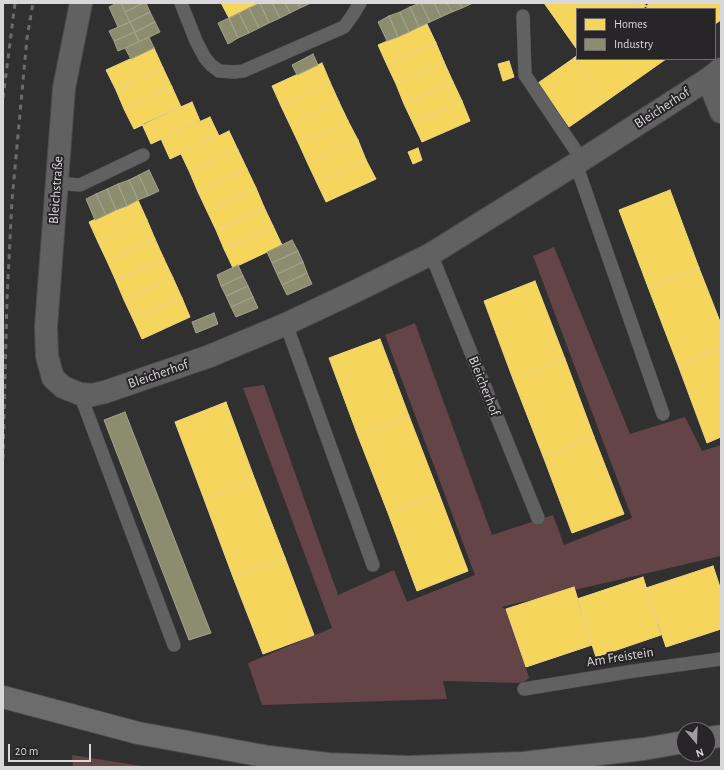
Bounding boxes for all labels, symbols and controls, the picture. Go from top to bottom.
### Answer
legend [576,8,716,60]
text: Homes [614,18,647,30]
text: Industry [614,38,653,50]
street label: Bleicherhof [631,84,693,132]
street label: Bleichstraße [45,155,67,225]
street label: Bleicherhof [464,354,504,418]
street label: Bleicherhof [126,356,190,392]
street label: Am Freistein [585,643,655,671]
north arrow [676,722,716,762]
scale bar [10,736,93,762]
text: 20 m [15,745,38,757]
text: N [694,746,705,759]

